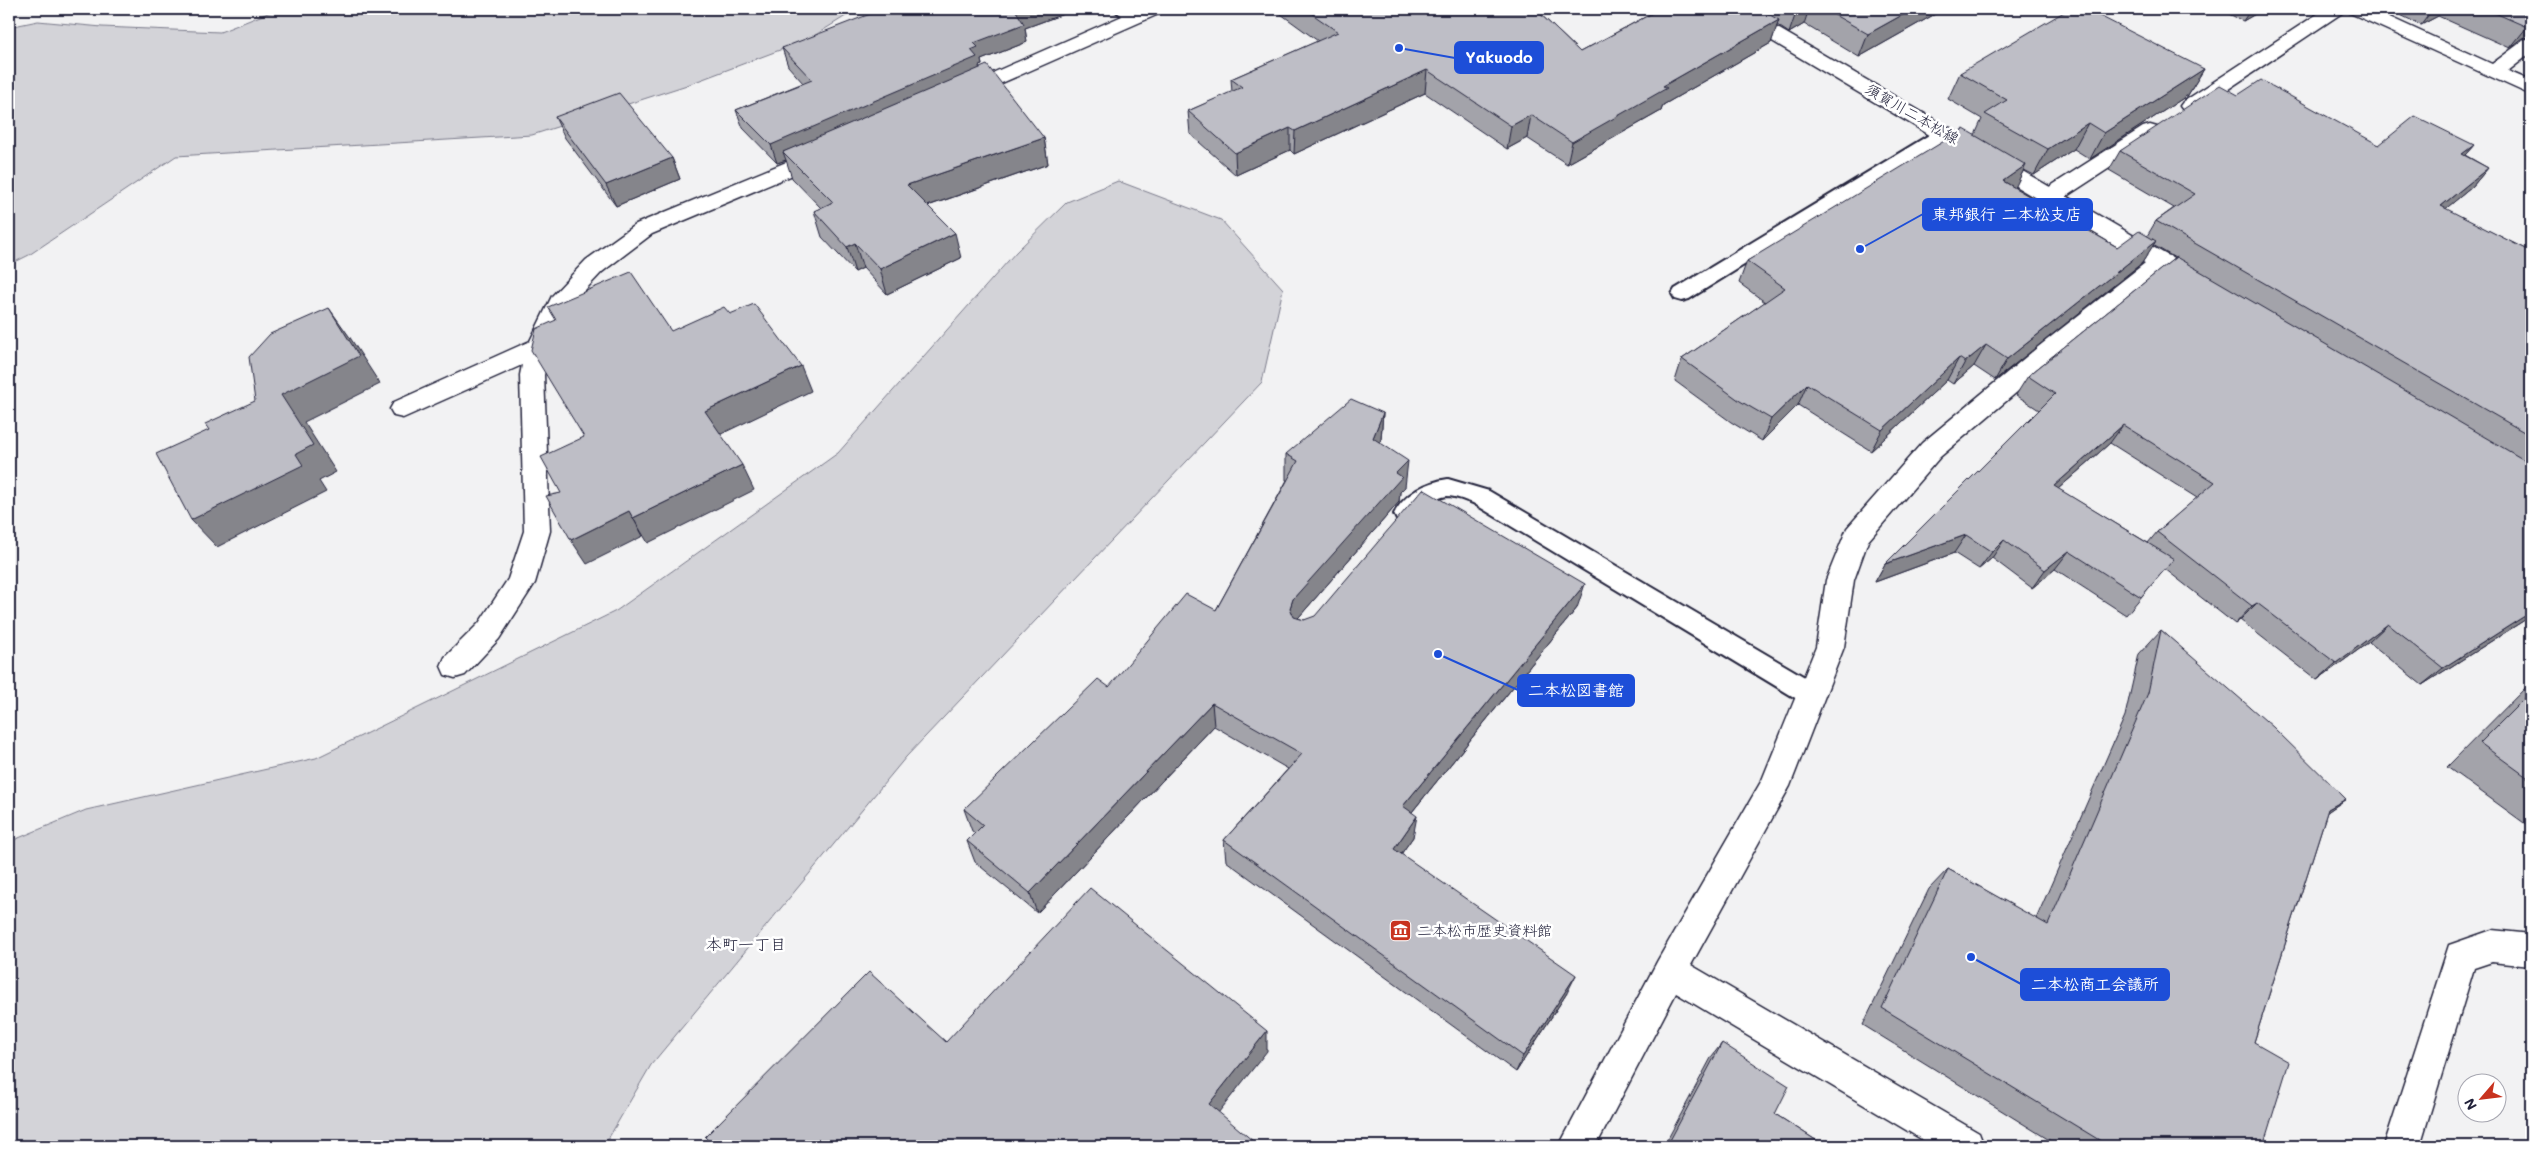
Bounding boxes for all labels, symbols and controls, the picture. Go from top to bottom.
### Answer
callout: Yakuodo [1455,42,1543,73]
text: Yakuodo [1465,46,1533,67]
street label: 須賀川二本松線 [1862,78,1963,148]
callout: 東邦銀行 二本松支店 [1923,199,2092,230]
text: 東邦銀行 二本松支店 [1932,203,2082,224]
callout: 二本松図書館 [1518,675,1634,706]
text: 二本松図書館 [1528,679,1624,700]
museum icon: 二本松市歴史資料館 [1389,919,1413,943]
place label: 二本松市歴史資料館 [1417,920,1552,940]
district label: 本町一丁目 [706,933,786,954]
callout: 二本松商工会議所 [2021,969,2169,1000]
text: 二本松商工会議所 [2031,973,2159,994]
north arrow [2458,1072,2508,1122]
text: N [2459,1095,2481,1113]

